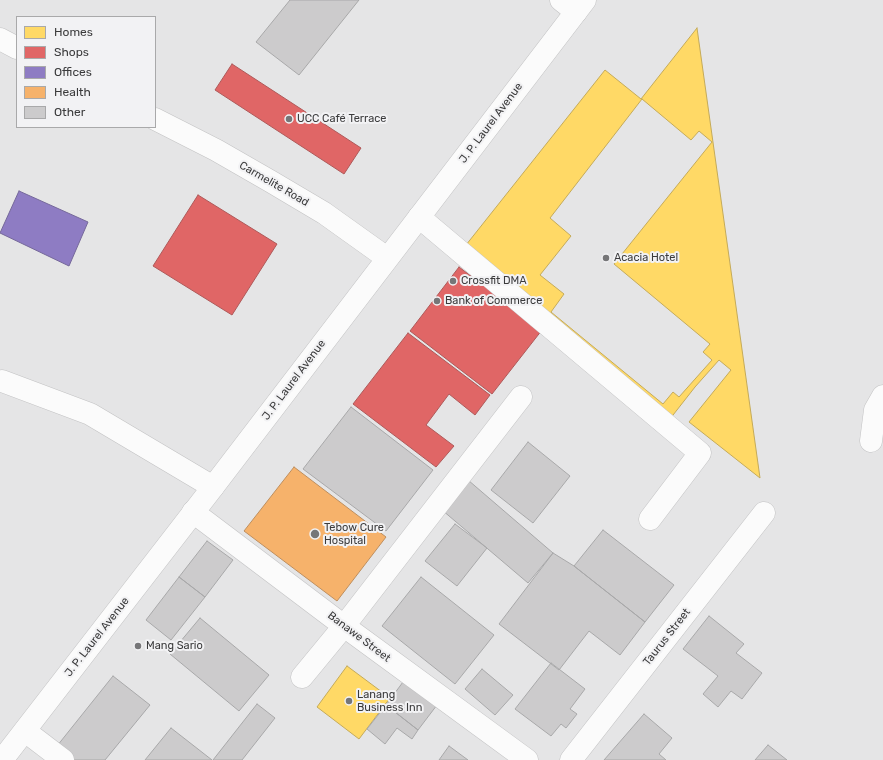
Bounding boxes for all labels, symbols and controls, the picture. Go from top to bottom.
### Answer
legend [16,16,156,128]
text: Homes [54,25,93,39]
text: Shops [54,45,89,59]
text: Offices [54,65,92,79]
street label: J. P. Laurel Avenue [457,80,525,166]
text: Health [54,85,91,99]
text: Other [54,105,85,119]
place label: UCC Café Terrace [297,112,386,126]
marker: UCC Café Terrace [284,114,294,124]
street label: Carmelite Road [237,159,311,209]
place label: Acacia Hotel [614,251,678,265]
marker: Acacia Hotel [601,253,611,263]
place label: Crossfit DMA [461,274,527,288]
marker: Crossfit DMA [448,276,458,286]
place label: Bank of Commerce [445,294,542,308]
marker: Bank of Commerce [432,296,442,306]
street label: J. P. Laurel Avenue [260,337,328,423]
place label: Tebow Cure Hospital [324,521,384,547]
marker: Tebow Cure Hospital [309,528,321,540]
street label: J. P. Laurel Avenue [62,595,132,679]
street label: Taurus Street [641,606,693,668]
street label: Banawe Street [325,609,393,665]
place label: Mang Sario [146,639,203,653]
marker: Mang Sario [133,641,143,651]
place label: Lanang Business Inn [357,688,422,714]
marker: Lanang Business Inn [344,696,354,706]

